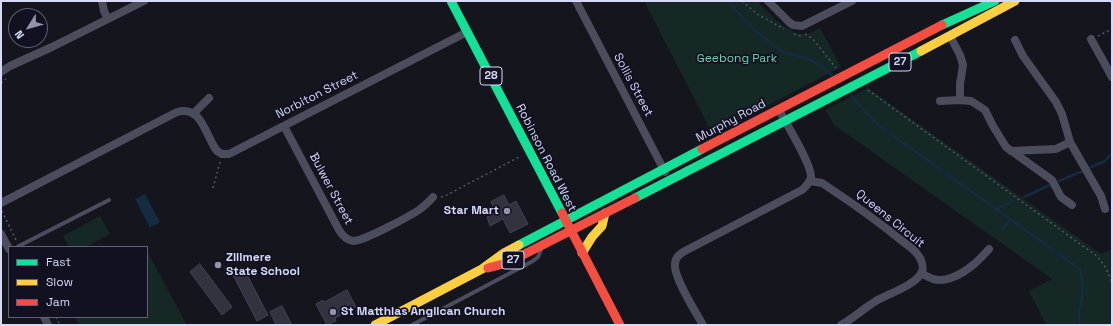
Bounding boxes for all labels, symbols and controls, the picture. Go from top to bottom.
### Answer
north arrow [8,8,48,48]
text: N [11,27,27,42]
street label: Sollis Street [610,51,656,119]
park label: Geebong Park [697,52,777,66]
road number: 27 [889,53,911,71]
road number: 28 [480,67,502,85]
street label: Norbiton Street [273,68,361,122]
street label: Murphy Road [694,97,768,145]
street label: Robinson Road West [513,102,579,214]
street label: Bulwer Street [306,151,356,227]
street label: Queens Circuit [853,187,927,251]
place label: Star Mart [444,204,499,218]
marker: Star Mart [502,206,512,216]
legend [8,246,148,318]
place label: Zillmere State School [226,251,300,279]
road number: 27 [502,251,524,269]
text: Fast [46,254,71,270]
marker: Zillmere State School [213,260,223,270]
text: Slow [46,274,73,290]
text: Jam [46,294,70,310]
place label: St Matthias Anglican Church [341,305,505,319]
marker: St Matthias Anglican Church [328,307,338,317]

